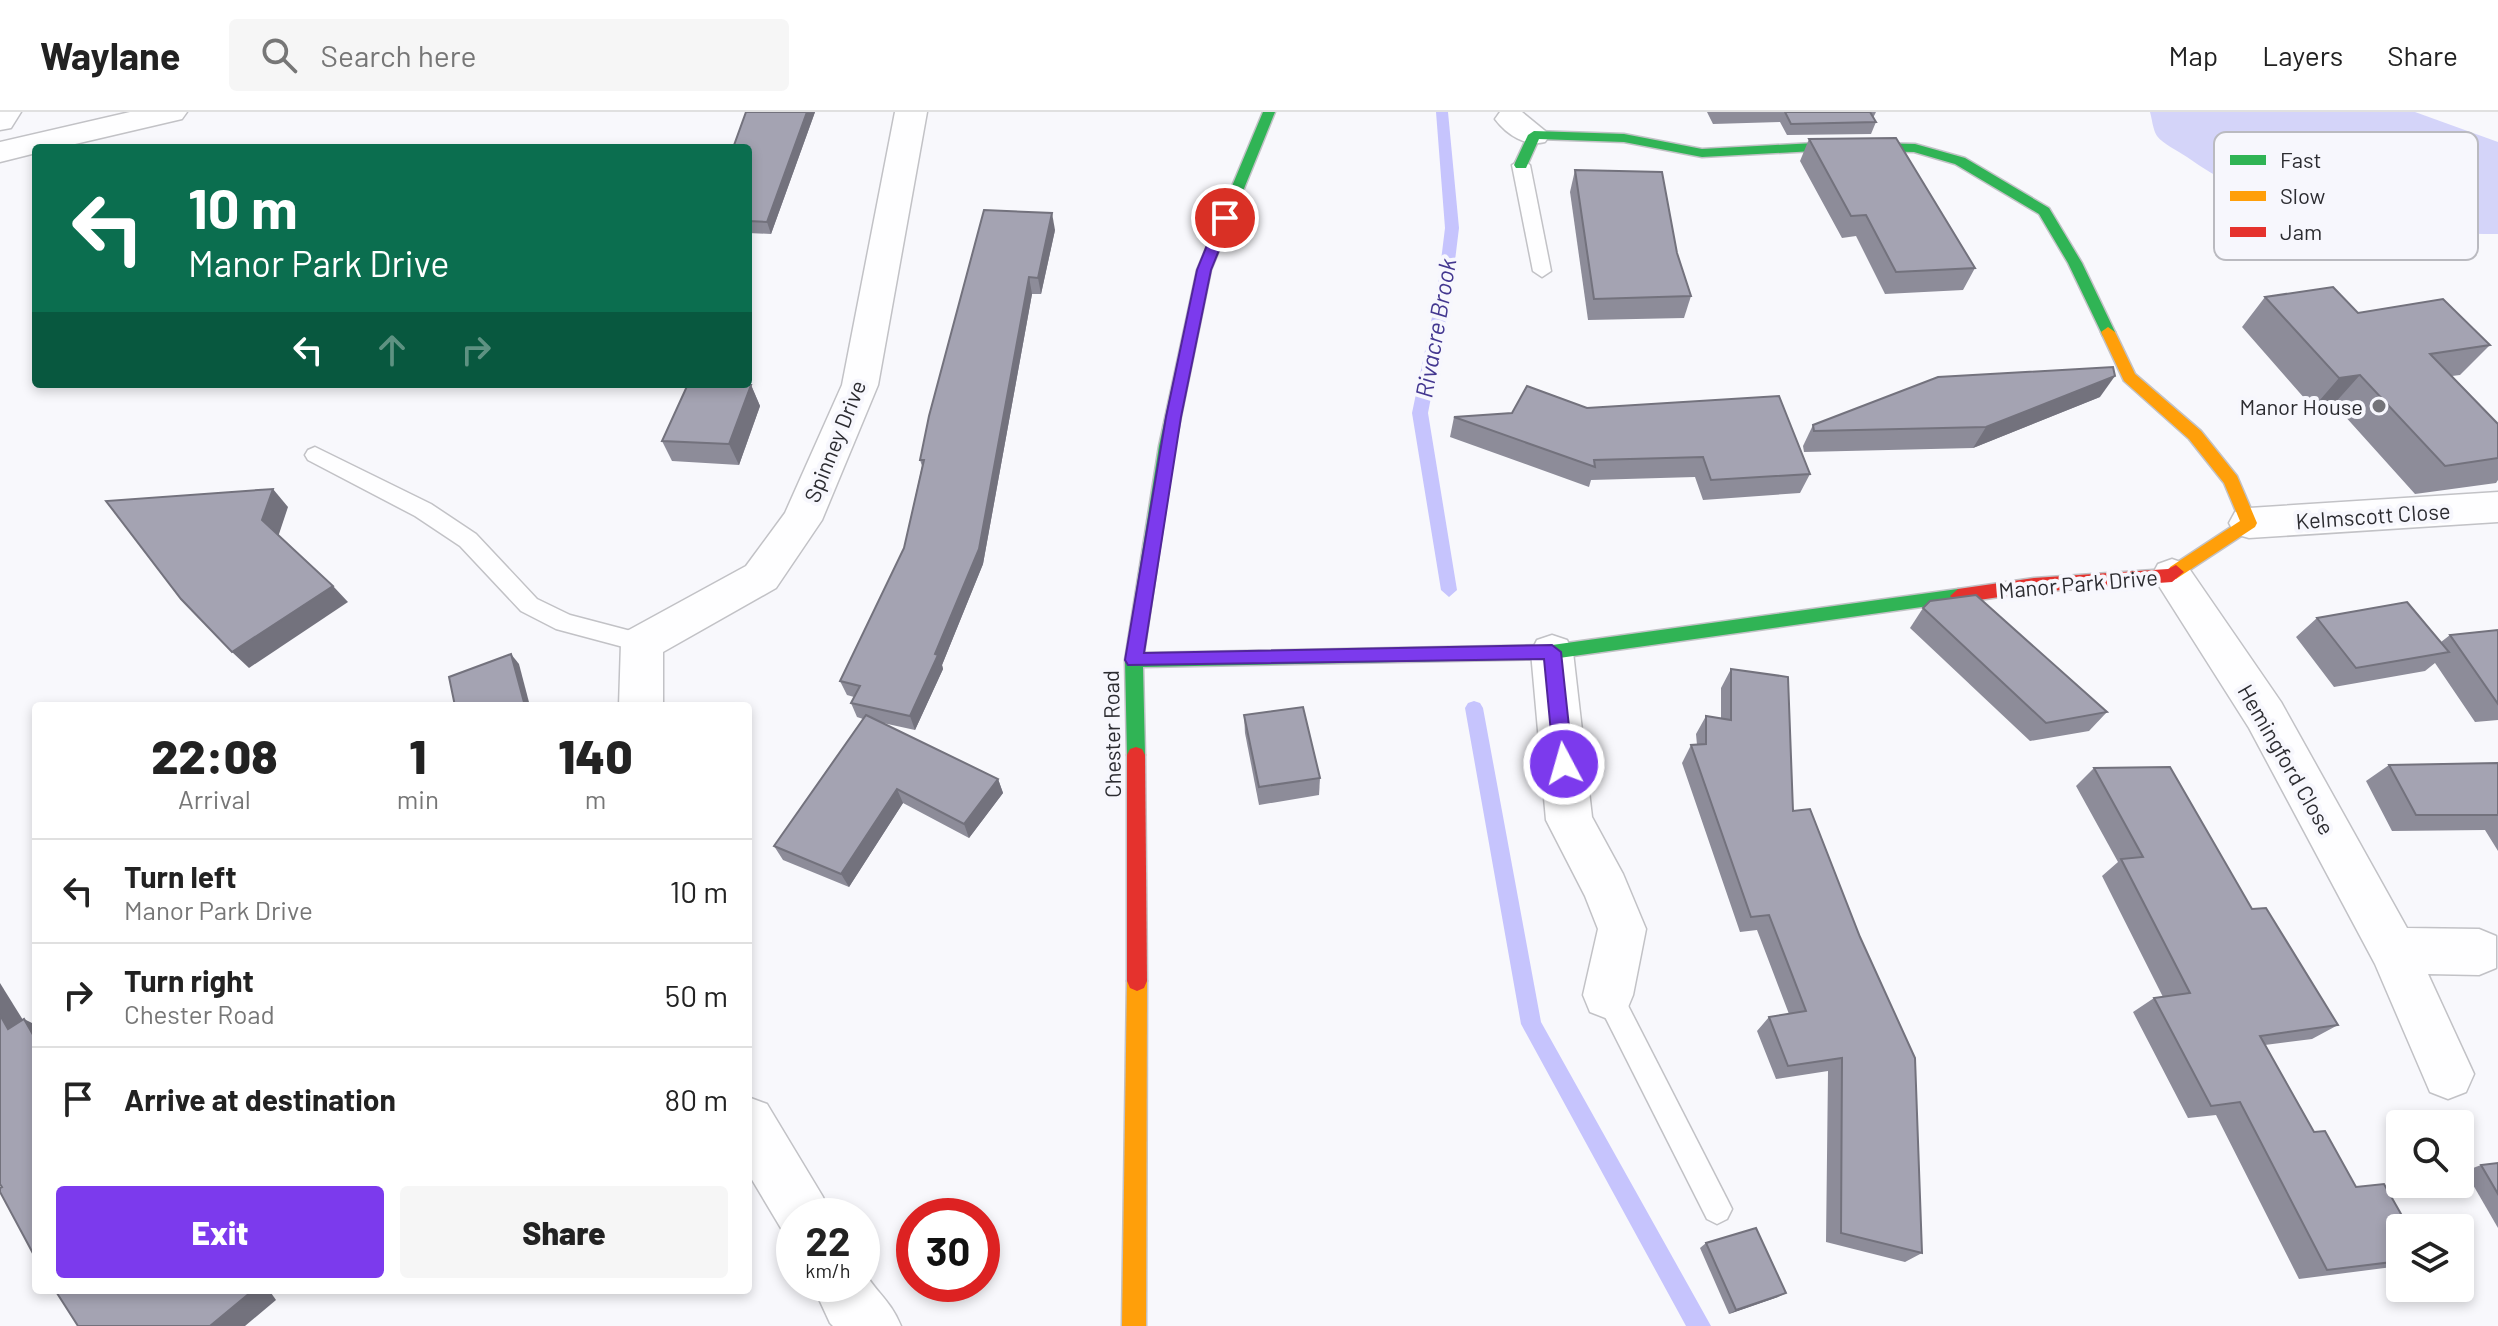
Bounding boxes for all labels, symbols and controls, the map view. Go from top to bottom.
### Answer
search box [229,19,789,91]
text: Waylane [40,32,181,78]
icon: search [257,33,301,77]
text: Search here [321,37,476,73]
text: Map [2168,38,2218,72]
text: Layers [2262,38,2343,72]
text: Share [2387,38,2458,72]
legend [2214,132,2478,260]
text: Fast [2280,146,2322,172]
text: 10 m [188,173,298,240]
icon: left [56,176,160,280]
text: Slow [2280,182,2325,208]
pin [1191,184,1259,252]
icon: arrive [1203,196,1247,240]
text: Jam [2280,218,2322,244]
text: Manor Park Drive [188,241,449,284]
water label: Rivacre Brook [1408,256,1462,400]
icon: left [286,328,330,372]
icon: ahead [370,328,414,372]
icon: right [454,328,498,372]
street label: Spinney Drive [798,376,870,506]
place label: Manor House [2239,393,2363,419]
marker: Manor House [2370,397,2388,415]
street label: Kelmscott Close [2295,497,2451,533]
street label: Manor Park Drive [1997,563,2159,603]
street label: Chester Road [1097,670,1125,798]
street label: Hemingford Close [2233,679,2341,839]
position arrow [1522,722,1606,806]
text: 22:08 [151,726,278,784]
text: 1 [409,726,426,784]
text: 140 [558,726,633,784]
text: Arrival [178,783,251,814]
text: min [397,783,439,814]
text: m [585,783,606,814]
text: Turn left [124,858,237,894]
icon: left [56,869,100,913]
text: 10 m [670,873,728,909]
text: Manor Park Drive [124,894,313,925]
text: Turn right [124,962,254,998]
icon: right [56,973,100,1017]
text: 50 m [665,977,728,1013]
text: Chester Road [124,998,275,1029]
icon: arrive [56,1077,100,1121]
text: Arrive at destination [124,1081,396,1117]
text: 80 m [665,1081,728,1117]
map controls [2386,1110,2474,1302]
button: search [2386,1110,2474,1198]
button: Exit [56,1186,384,1278]
button: Share [400,1186,728,1278]
speed limit sign: 30 [896,1198,1000,1302]
button: layers [2386,1214,2474,1302]
text: 22 [806,1216,850,1264]
text: km/h [805,1258,851,1282]

